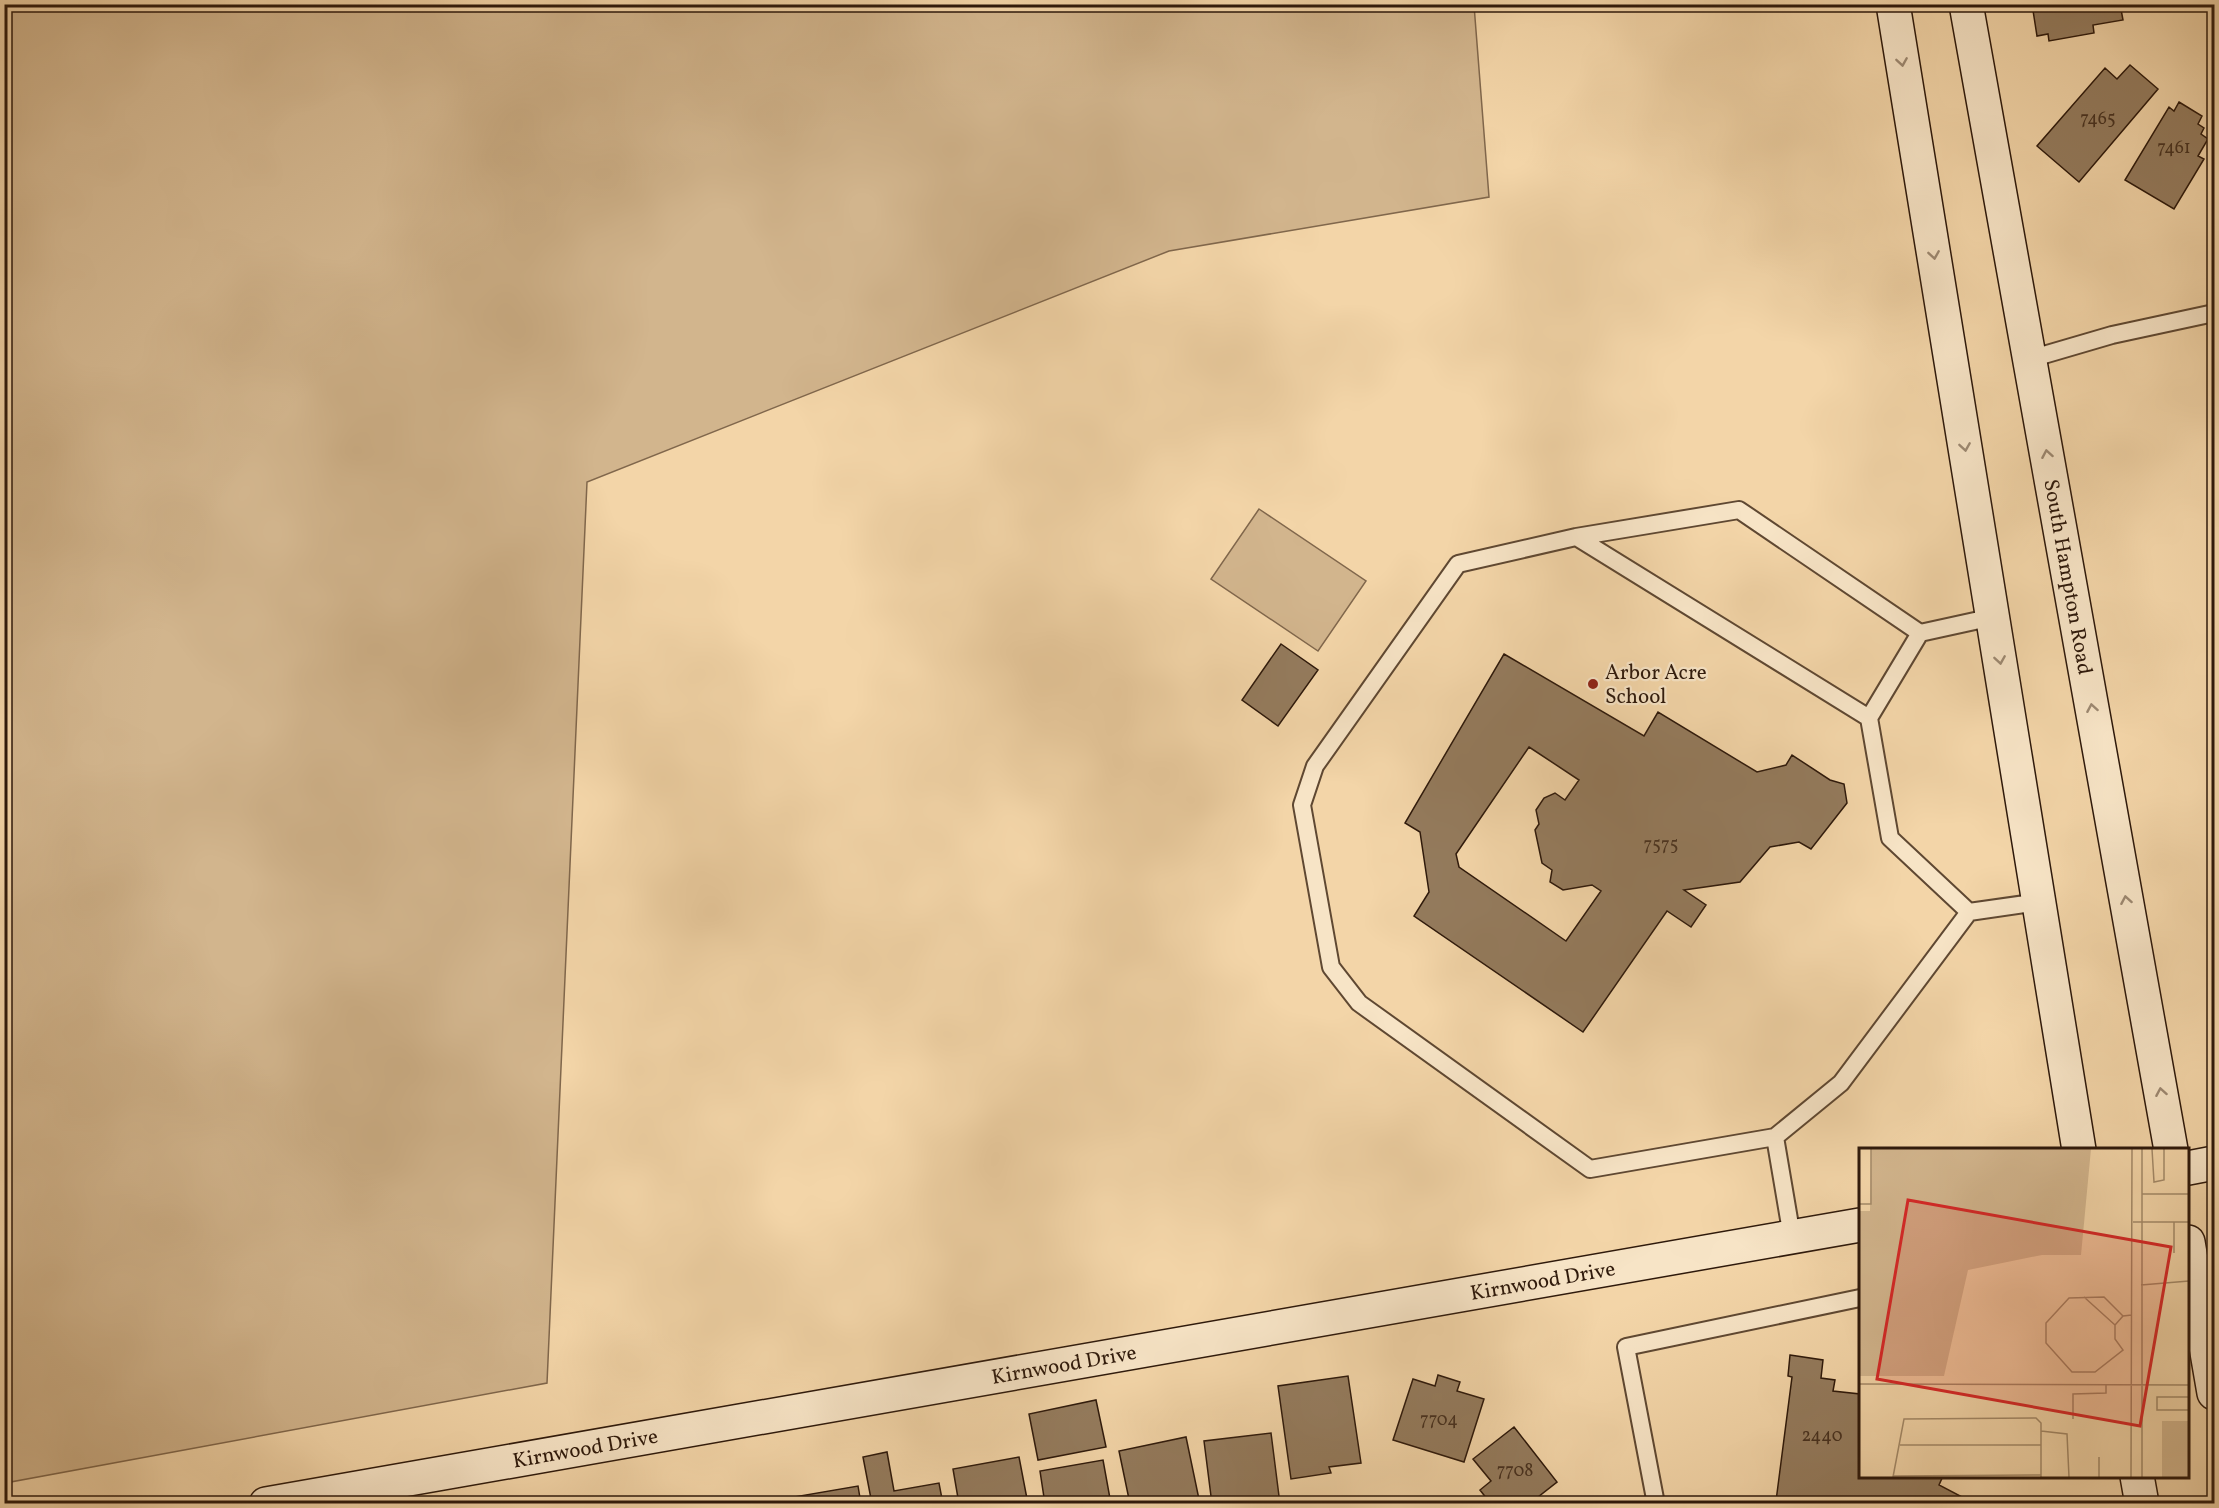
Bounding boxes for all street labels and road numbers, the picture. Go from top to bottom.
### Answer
street label: South Hampton Road [2035,477,2099,677]
street label: Kirnwood Drive [1468,1255,1618,1309]
street label: Kirnwood Drive [989,1339,1139,1393]
street label: Kirnwood Drive [511,1423,660,1477]

